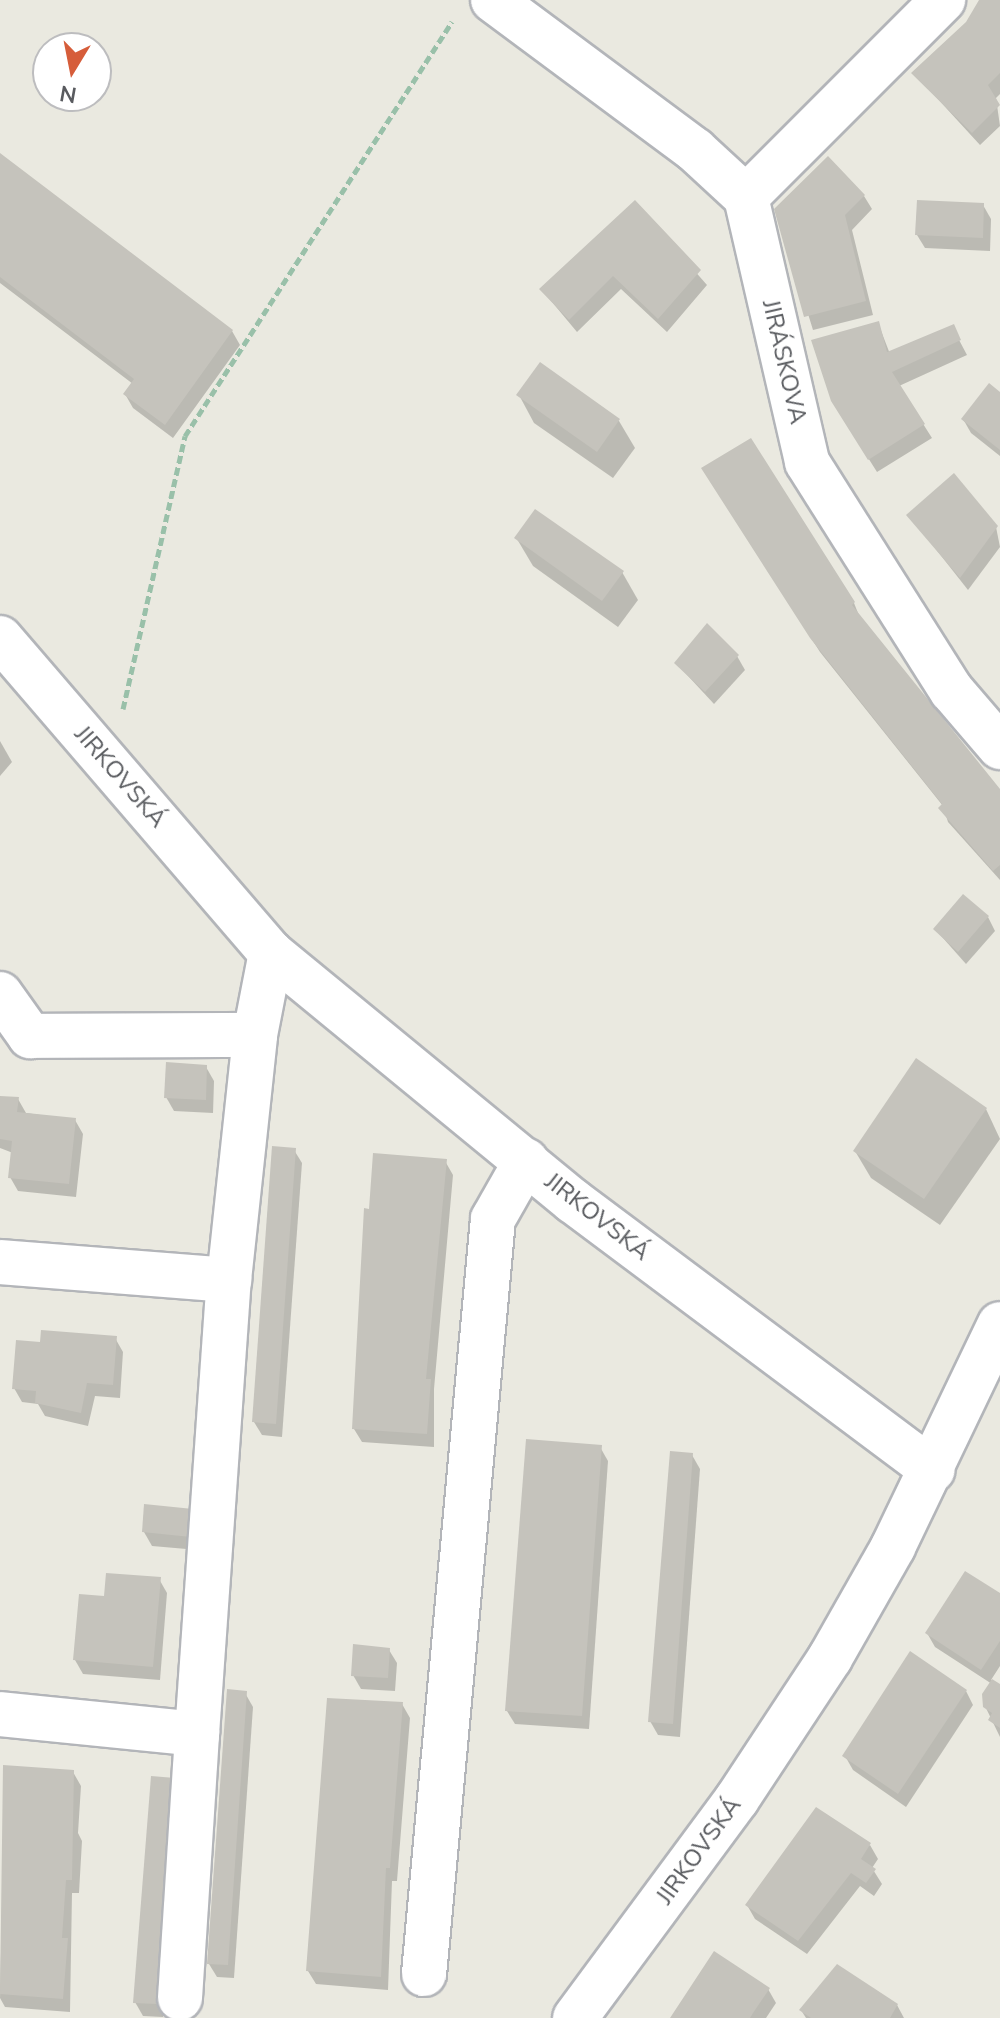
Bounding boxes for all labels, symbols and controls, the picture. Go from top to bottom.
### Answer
north arrow [32,32,112,112]
text: N [57,77,79,110]
street label: JIRÁSKOVA [756,297,812,427]
street label: JIRKOVSKÁ [68,720,172,834]
street label: JIRKOVSKÁ [539,1167,655,1267]
street label: JIRKOVSKÁ [651,1792,747,1910]

